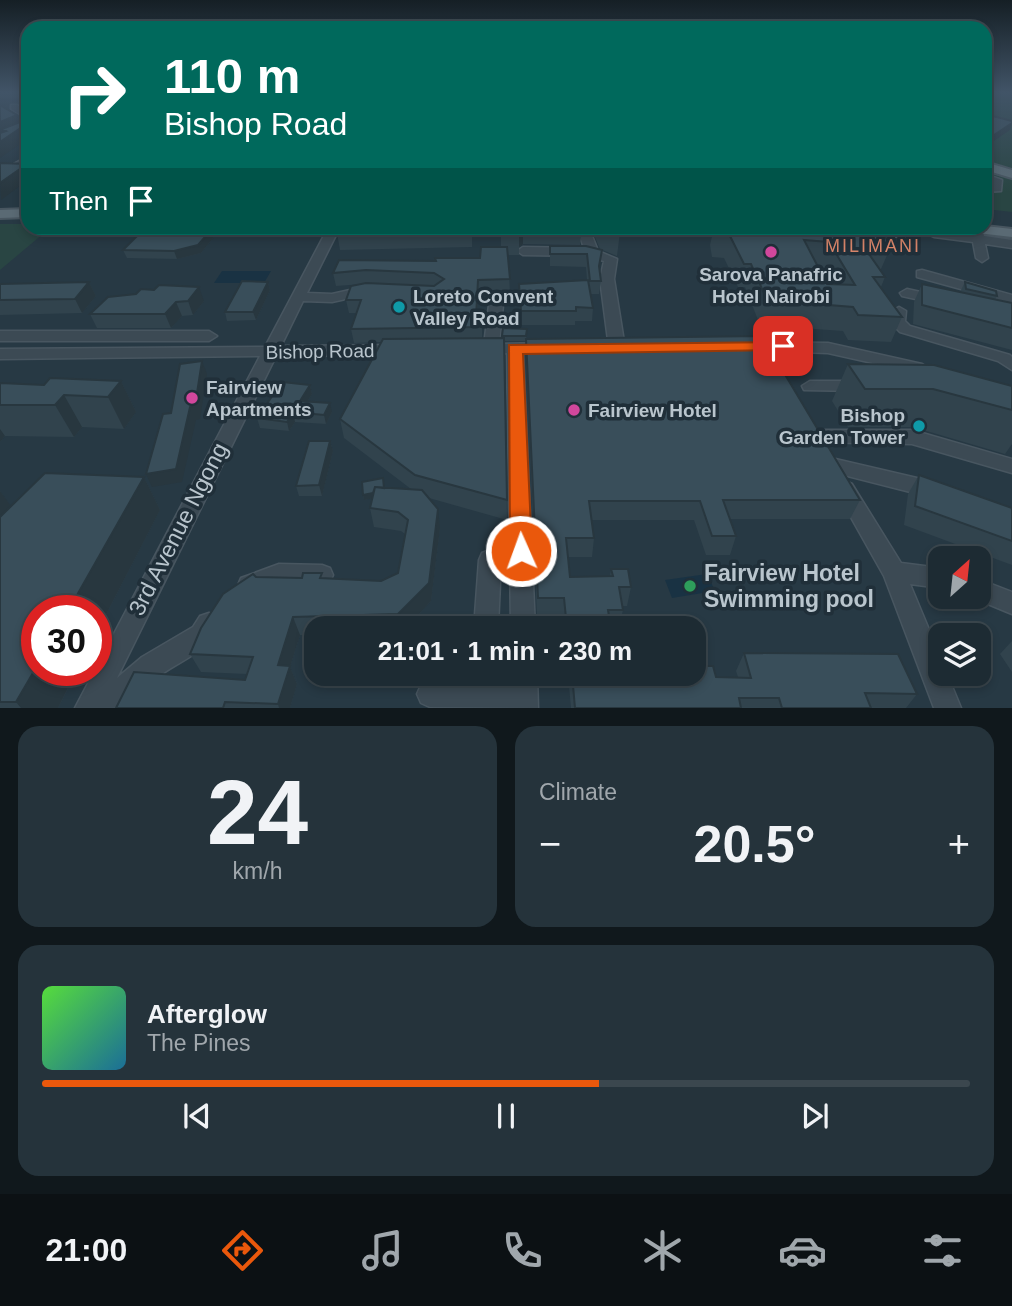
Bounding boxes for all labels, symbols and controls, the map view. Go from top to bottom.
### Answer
icon: right [49,49,140,140]
text: 110 m [164,49,300,103]
text: Bishop Road [164,106,347,142]
icon: arrive [122,182,160,220]
text: Then [49,186,108,216]
district label: MILIMANI [825,236,921,256]
marker: Sarova Panafric Hotel Nairobi [763,244,779,260]
place label: Sarova Panafric Hotel Nairobi [699,264,843,307]
place label: Loreto Convent Valley Road [413,286,554,329]
marker: Loreto Convent Valley Road [391,299,407,315]
pin [753,316,813,376]
icon: arrive [764,327,802,365]
street label: Bishop Road [265,340,375,363]
place label: Fairview Apartments [206,377,312,420]
marker: Fairview Apartments [184,390,200,406]
place label: Fairview Hotel [588,400,717,421]
marker: Fairview Hotel [566,402,582,418]
place label: Bishop Garden Tower [779,405,906,448]
marker: Bishop Garden Tower [911,418,927,434]
street label: 3rd Avenue Ngong [123,438,233,620]
position arrow [484,514,558,588]
north arrow [928,546,990,609]
map controls [928,546,991,686]
place label: Fairview Hotel Swimming pool [704,560,874,612]
marker: Fairview Hotel Swimming pool [682,578,698,594]
speed limit sign: 30 [21,595,112,686]
button: layers [928,623,991,686]
text: 21:01 · 1 min · 230 m [378,636,632,666]
text: 24 [207,762,308,863]
text: Climate [539,779,617,805]
text: 20.5° [693,815,816,873]
text: − [539,823,561,865]
text: + [948,823,970,865]
text: km/h [233,858,282,884]
text: Afterglow [147,999,267,1029]
text: The Pines [147,1030,251,1056]
icon: previous [178,1097,216,1135]
icon: pause [487,1097,525,1135]
icon: next [796,1097,834,1135]
icon: directions [218,1226,267,1275]
icon: music [358,1226,407,1275]
icon: phone [498,1226,547,1275]
icon: climate [638,1226,687,1275]
icon: car [778,1226,827,1275]
icon: filters [918,1226,967,1275]
text: 21:00 [45,1232,127,1268]

